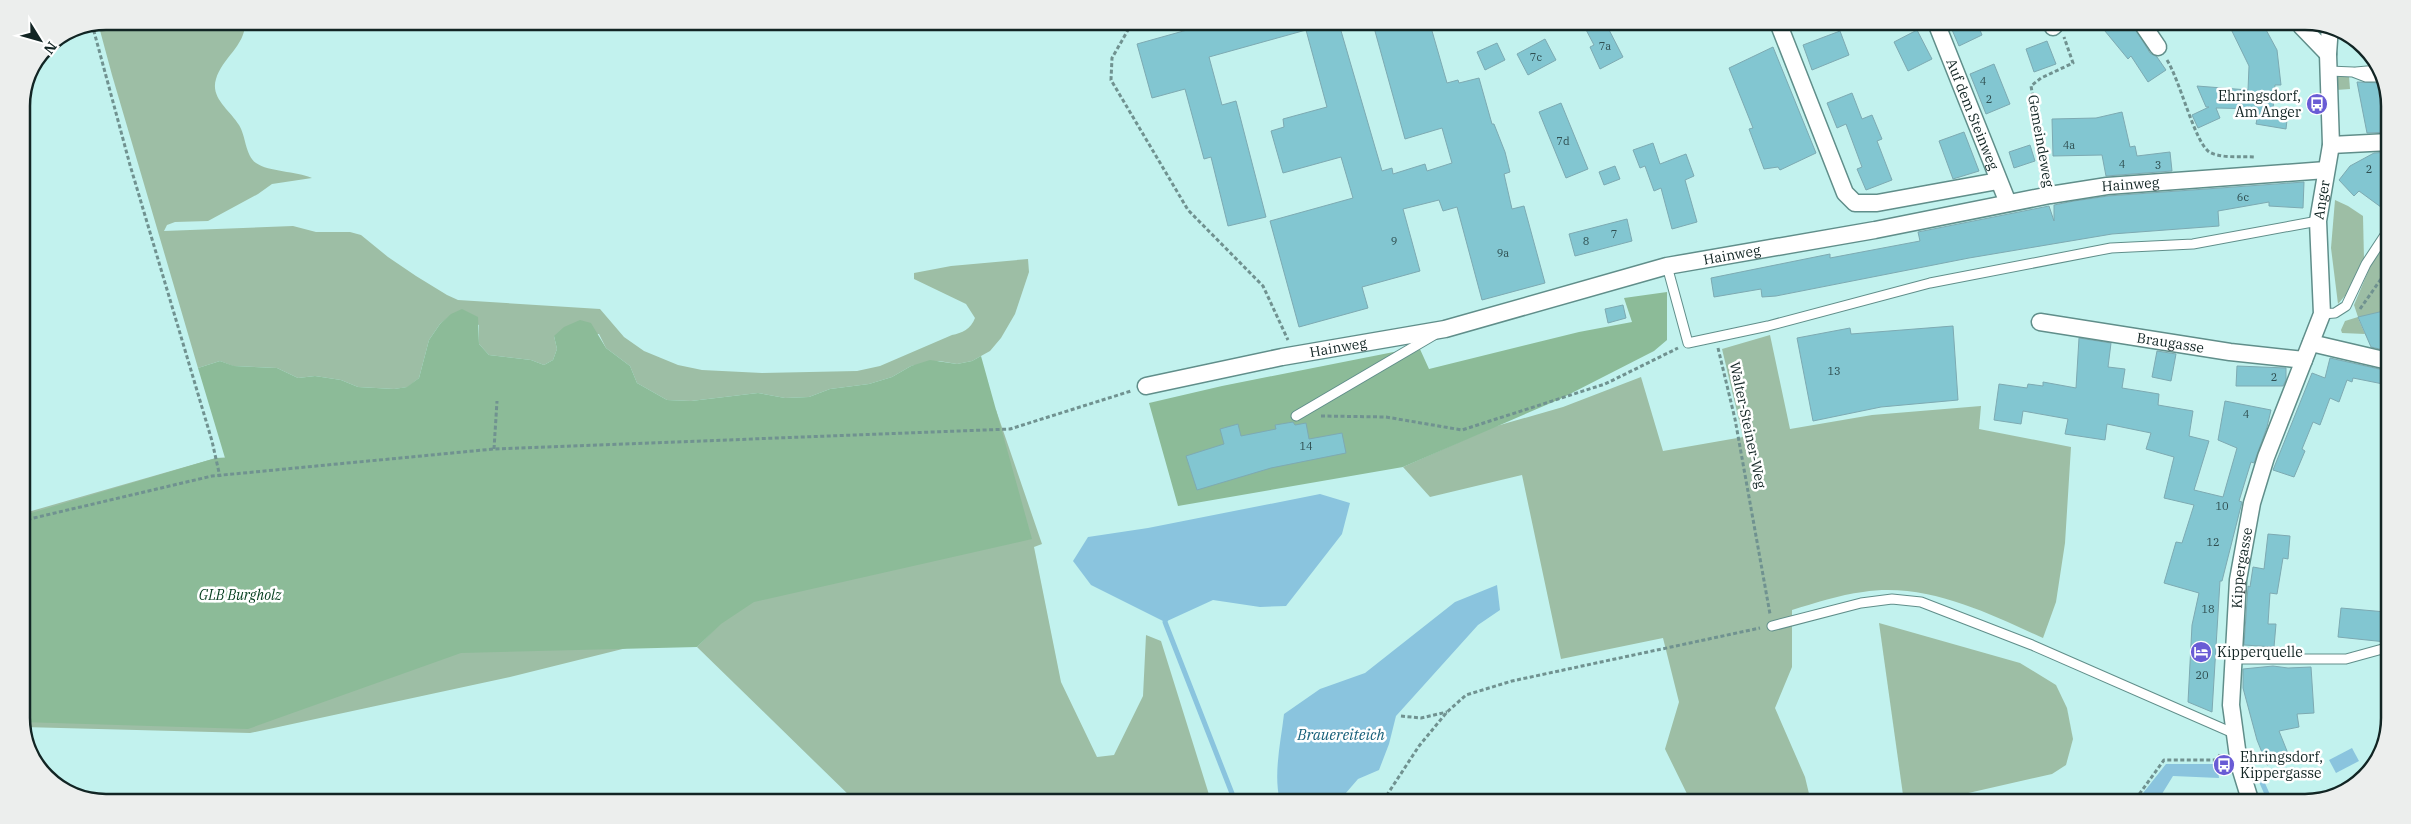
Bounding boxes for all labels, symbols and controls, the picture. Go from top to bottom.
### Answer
north arrow [15,15,65,65]
text: N [40,38,61,58]
house number: 7a [1599,39,1611,53]
house number: 7c [1530,50,1542,64]
street label: Auf dem Steinweg [1942,56,2003,173]
house number: 4 [1980,74,1987,88]
place label: Ehringsdorf, Am Anger [2218,87,2302,121]
house number: 2 [1986,92,1992,106]
bus stop icon: Ehringsdorf, Am Anger [2305,92,2329,116]
street label: Gemeindeweg [2024,93,2058,189]
house number: 7d [1556,134,1570,148]
house number: 4a [2063,138,2075,152]
house number: 4 [2119,157,2126,171]
house number: 3 [2155,158,2161,172]
house number: 2 [2366,162,2372,176]
street label: Hainweg [2101,173,2160,195]
street label: Anger [2309,178,2334,221]
house number: 6c [2237,190,2249,204]
house number: 7 [1611,227,1617,241]
house number: 9 [1391,234,1397,248]
house number: 8 [1583,234,1589,248]
street label: Hainweg [1702,241,1762,269]
house number: 9a [1497,246,1509,260]
street label: Braugasse [2135,328,2205,357]
street label: Hainweg [1308,334,1369,361]
street label: Walter-Steiner-Weg [1726,360,1770,490]
house number: 13 [1827,364,1841,378]
house number: 2 [2271,370,2277,384]
house number: 4 [2243,407,2250,421]
house number: 14 [1299,439,1313,453]
house number: 10 [2215,499,2229,513]
street label: Kippergasse [2227,526,2256,609]
house number: 12 [2206,535,2220,549]
park label: GLB Burgholz [199,586,282,604]
house number: 18 [2201,602,2215,616]
hotel icon: Kipperquelle [2189,640,2213,664]
place label: Kipperquelle [2217,643,2303,661]
house number: 20 [2195,668,2209,682]
water label: Brauereiteich [1296,725,1385,744]
place label: Ehringsdorf, Kippergasse [2240,748,2323,782]
bus stop icon: Ehringsdorf, Kippergasse [2212,753,2236,777]

